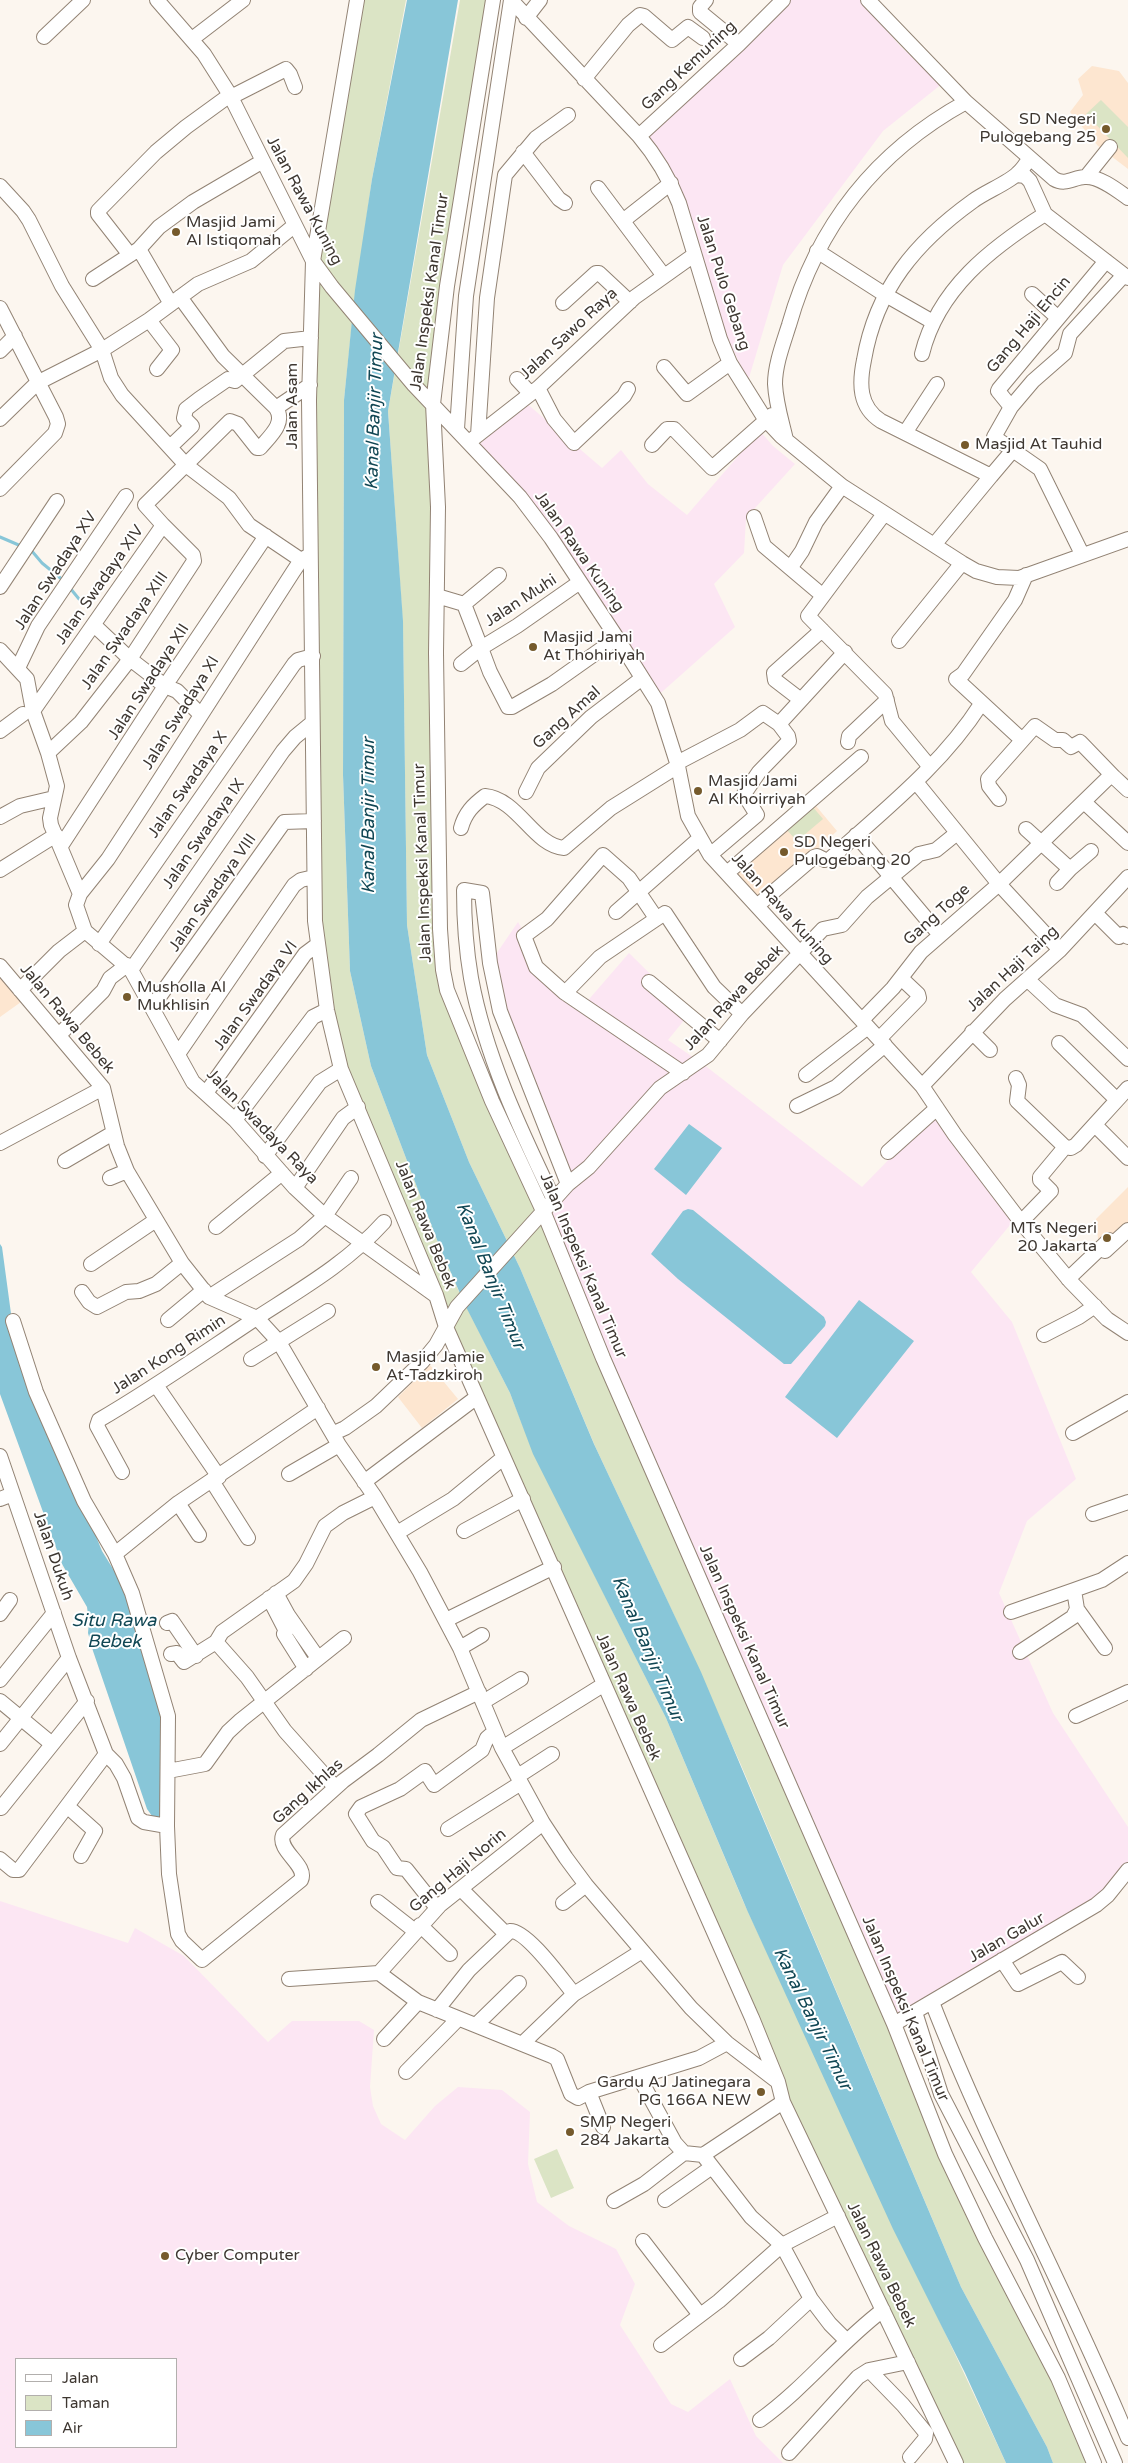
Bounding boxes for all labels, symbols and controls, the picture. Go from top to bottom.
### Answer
street label: Gang Kemuning [638,17,740,115]
place label: SD Negeri Pulogebang 25 [980,110,1096,148]
marker: SD Negeri Pulogebang 25 [1100,123,1112,135]
street label: Jalan Rawa Kuning [262,133,346,269]
street label: Jalan Inspeksi Kanal Timur [407,192,453,392]
place label: Masjid Jami Al Istiqomah [186,213,281,251]
street label: Jalan Pulo Gebang [692,213,754,353]
marker: Masjid Jami Al Istiqomah [170,226,182,238]
street label: Gang Haji Encin [983,273,1075,377]
street label: Jalan Sawo Raya [516,284,622,384]
water label: Kanal Banjir Timur [361,334,389,490]
street label: Jalan Asam [283,363,303,449]
place label: Masjid At Tauhid [975,435,1102,455]
marker: Masjid At Tauhid [959,439,971,451]
street label: Jalan Rawa Kuning [530,488,628,616]
street label: Jalan Swadaya XV [11,508,101,634]
street label: Jalan Swadaya XIV [52,522,148,648]
street label: Jalan Swadaya XIII [77,568,173,694]
street label: Jalan Muhi [481,571,561,631]
street label: Jalan Swadaya XII [104,620,194,744]
place label: Masjid Jami At Thohiriyah [543,628,645,666]
marker: Masjid Jami At Thohiriyah [527,641,539,653]
street label: Jalan Swadaya XI [138,653,224,773]
street label: Gang Amal [529,683,605,753]
street label: Jalan Swadaya X [144,728,232,842]
water label: Kanal Banjir Timur [358,738,380,894]
street label: Jalan Inspeksi Kanal Timur [410,763,436,963]
place label: Masjid Jami Al Khoirriyah [708,772,806,810]
street label: Jalan Swadaya IX [159,775,249,893]
marker: Masjid Jami Al Khoirriyah [692,785,704,797]
street label: Jalan Swadaya VIII [165,830,261,956]
place label: SD Negeri Pulogebang 20 [794,833,910,871]
marker: SD Negeri Pulogebang 20 [778,846,790,858]
street label: Jalan Rawa Kuning [727,849,837,969]
street label: Gang Toge [900,880,974,950]
street label: Jalan Haji Taing [963,922,1063,1016]
street label: Jalan Swadaya VI [210,938,302,1054]
street label: Jalan Rawa Bebek [680,941,788,1055]
street label: Jalan Rawa Bebek [16,960,118,1078]
place label: Musholla Al Mukhlisin [137,978,226,1016]
marker: Musholla Al Mukhlisin [121,991,133,1003]
street label: Jalan Swadaya Raya [202,1065,322,1189]
street label: Jalan Rawa Bebek [390,1158,460,1292]
street label: Jalan Inspeksi Kanal Timur [535,1170,631,1362]
water label: Kanal Banjir Timur [451,1200,529,1352]
place label: MTs Negeri 20 Jakarta [1010,1219,1097,1257]
marker: MTs Negeri 20 Jakarta [1101,1232,1113,1244]
street label: Jalan Kong Rimin [109,1311,229,1399]
place label: Masjid Jamie At-Tadzkiroh [386,1348,485,1386]
marker: Masjid Jamie At-Tadzkiroh [370,1361,382,1373]
street label: Jalan Dukuh [29,1509,77,1603]
street label: Jalan Inspeksi Kanal Timur [695,1542,793,1732]
water label: Kanal Banjir Timur [607,1573,687,1725]
water label: Situ Rawa Bebek [72,1610,156,1652]
street label: Jalan Rawa Bebek [591,1630,665,1764]
street label: Gang Ikhlas [269,1755,347,1829]
street label: Gang Haji Norin [406,1825,510,1917]
street label: Jalan Galur [966,1909,1048,1967]
street label: Jalan Inspeksi Kanal Timur [857,1913,953,2105]
water label: Kanal Banjir Timur [768,1944,856,2094]
place label: Gardu AJ Jatinegara PG 166A NEW [597,2073,751,2111]
marker: Gardu AJ Jatinegara PG 166A NEW [755,2086,767,2098]
place label: SMP Negeri 284 Jakarta [580,2113,671,2151]
marker: SMP Negeri 284 Jakarta [564,2126,576,2138]
street label: Jalan Rawa Bebek [842,2199,920,2331]
place label: Cyber Computer [175,2246,300,2266]
marker: Cyber Computer [159,2250,171,2262]
legend [15,2358,178,2448]
text: Jalan [62,2369,99,2387]
text: Taman [62,2394,110,2412]
text: Air [62,2419,83,2437]

